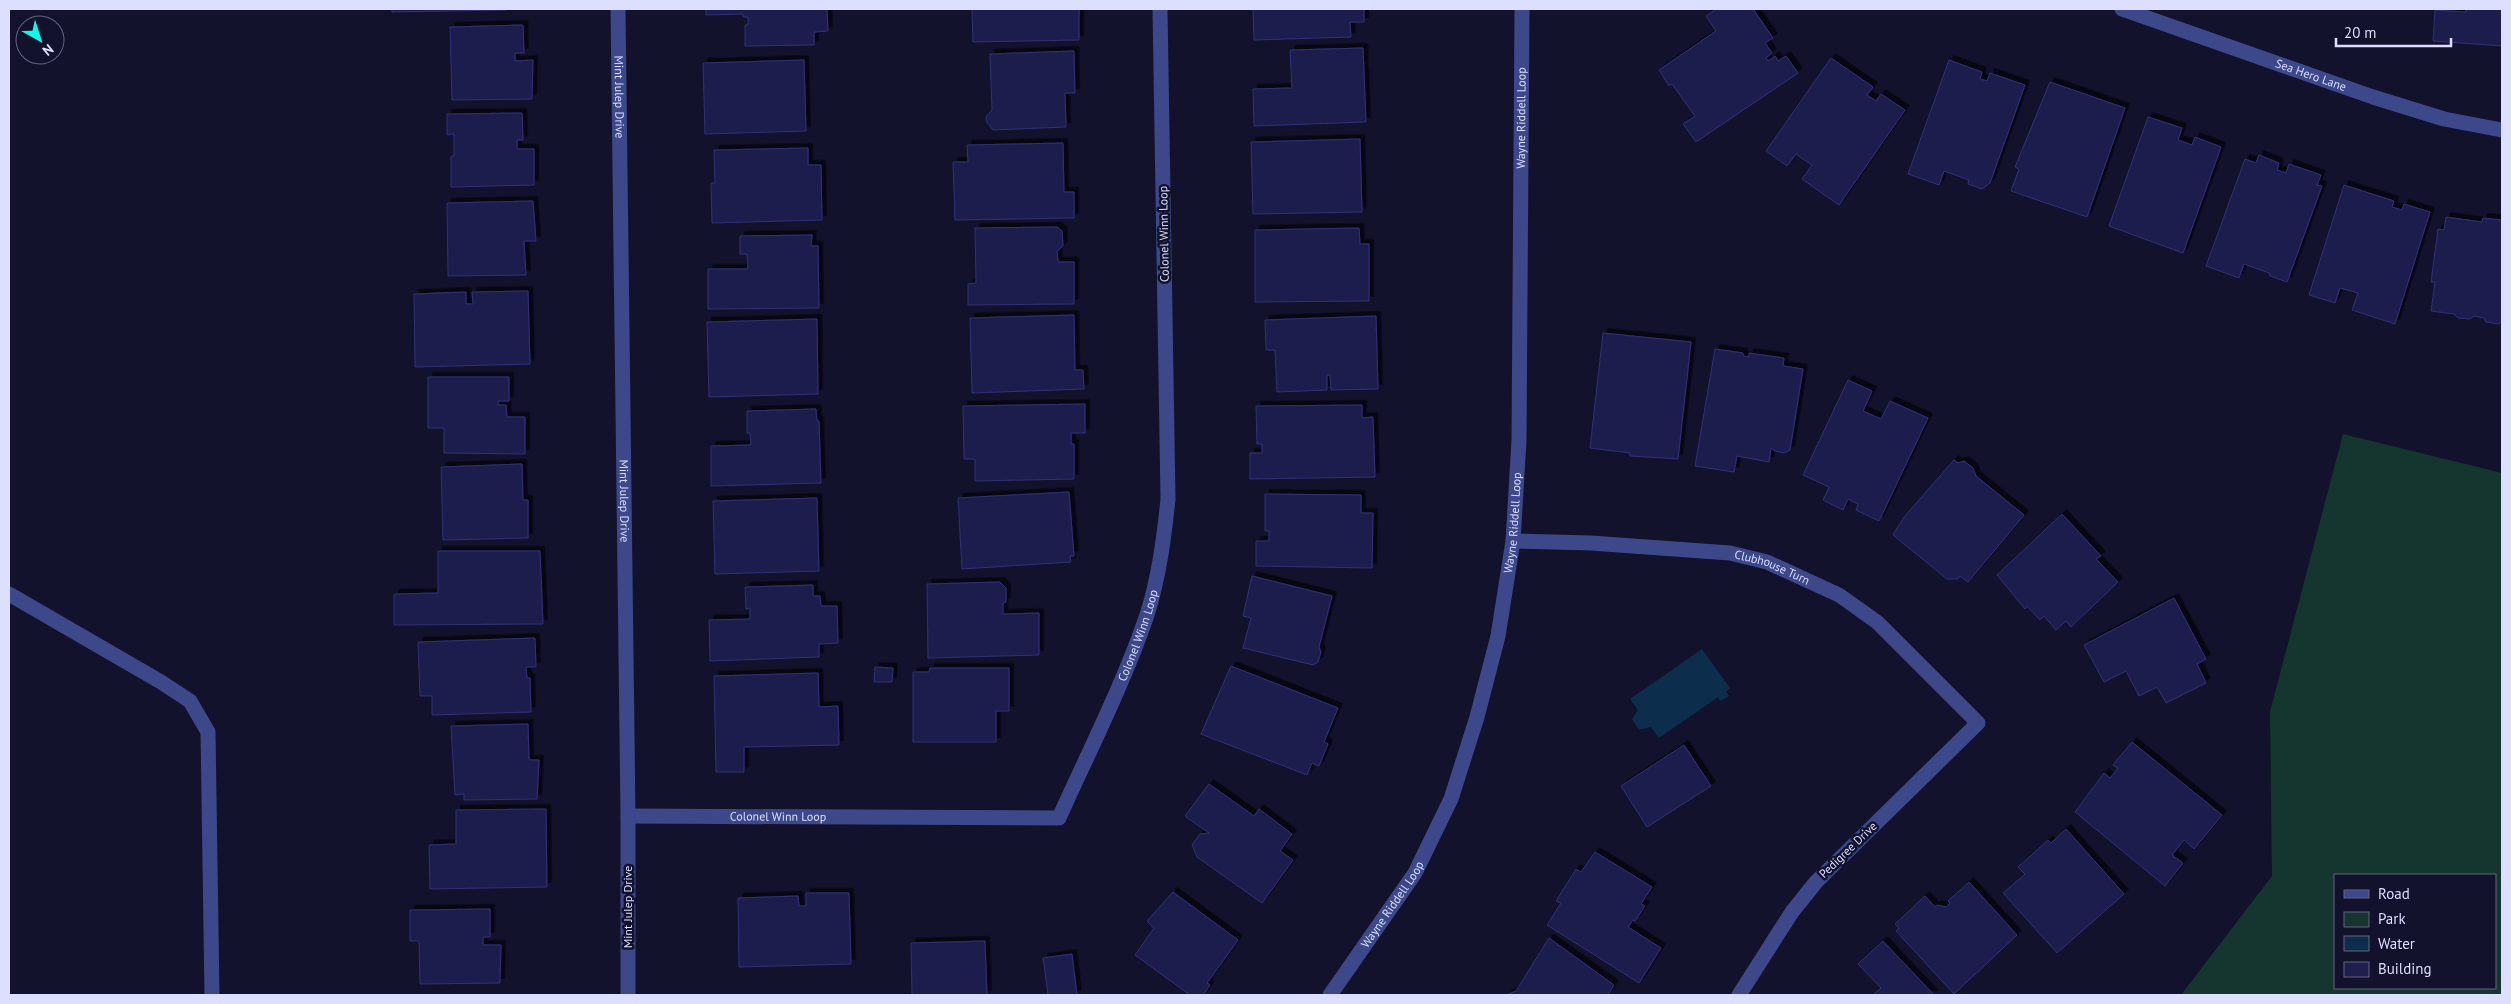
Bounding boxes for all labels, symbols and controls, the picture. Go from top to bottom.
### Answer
north arrow [15,15,65,65]
scale bar [2336,15,2451,47]
text: 20 m [2344,23,2377,42]
text: N [39,40,57,60]
street label: Mint Julep Drive [612,55,628,138]
street label: Sea Hero Lane [2273,55,2348,94]
street label: Wayne Riddell Loop [1513,67,1529,169]
street label: Colonel Winn Loop [1155,186,1172,282]
street label: Mint Julep Drive [617,459,633,542]
street label: Wayne Riddell Loop [1500,472,1524,574]
street label: Clubhouse Turn [1733,546,1812,588]
street label: Colonel Winn Loop [1114,588,1161,684]
street label: Colonel Winn Loop [730,808,826,824]
street label: Pedigree Drive [1816,818,1880,881]
street label: Wayne Riddell Loop [1357,859,1427,950]
street label: Mint Julep Drive [620,866,635,948]
legend [2334,874,2496,989]
text: Road [2378,884,2410,903]
text: Park [2378,909,2406,928]
text: Water [2378,934,2415,953]
text: Building [2378,959,2432,978]

